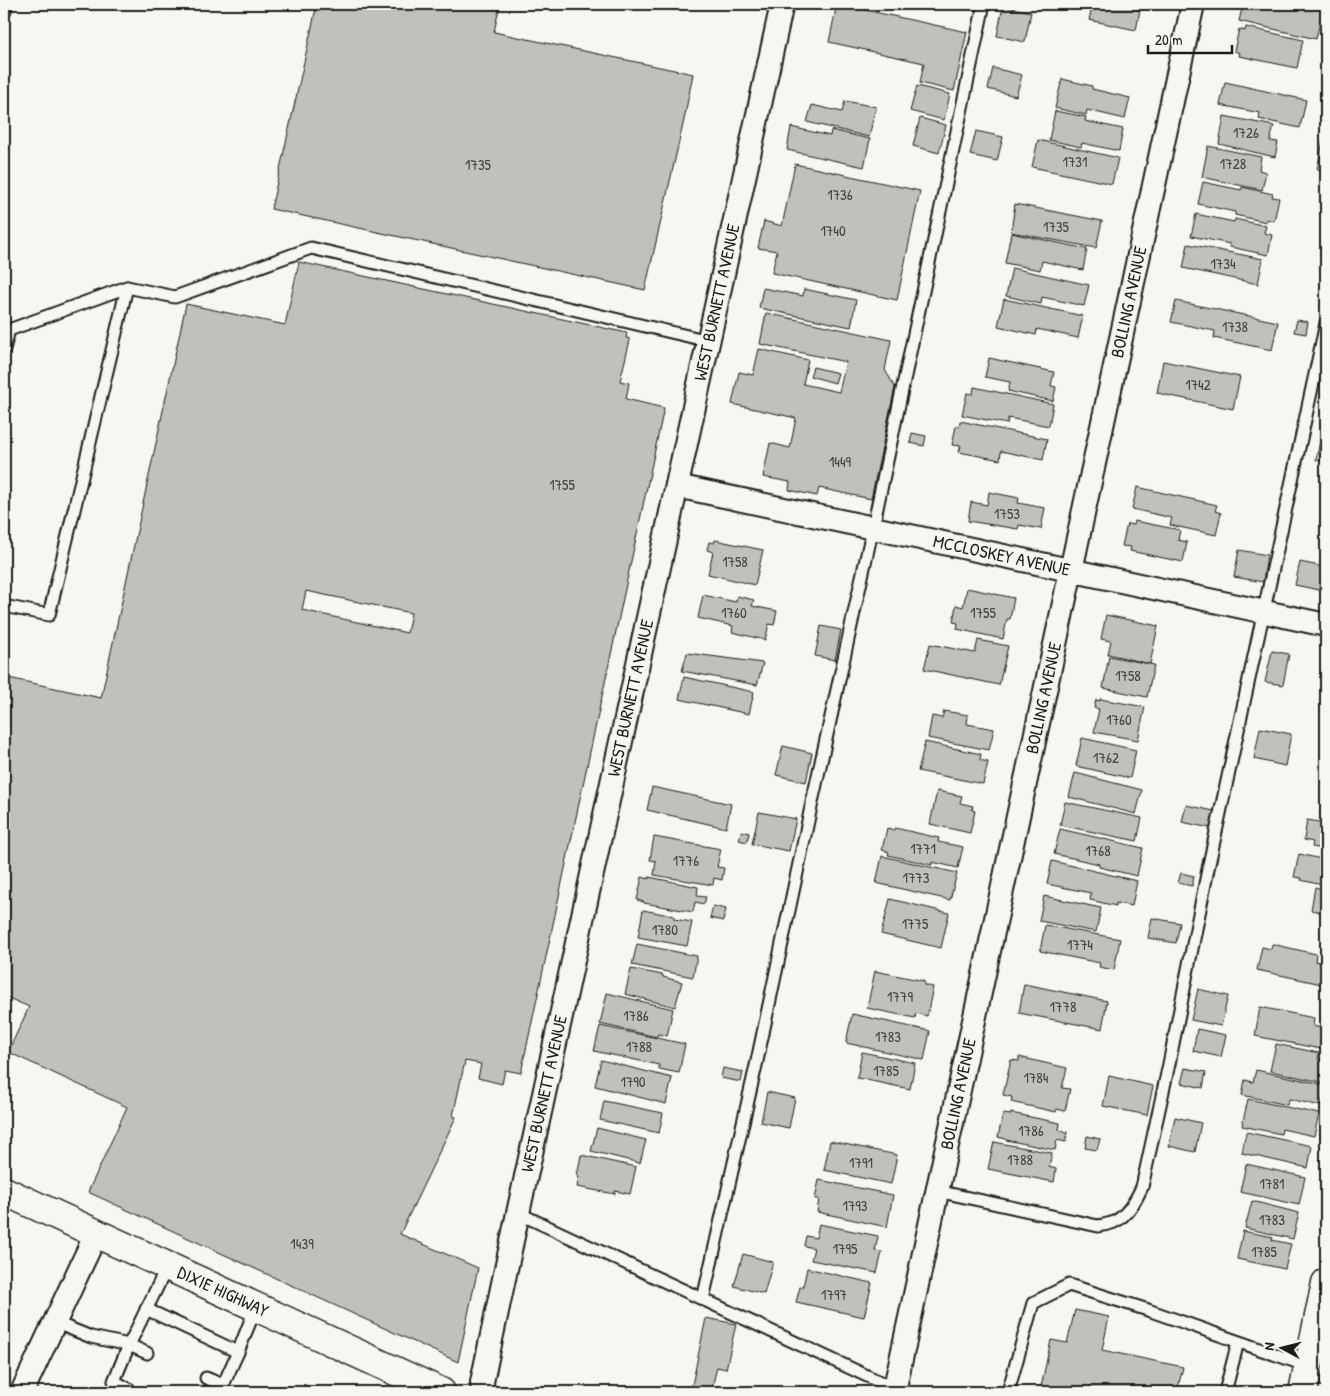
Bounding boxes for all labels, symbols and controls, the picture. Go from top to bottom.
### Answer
scale bar [1148,22,1231,54]
text: 20 m [1155,29,1182,50]
house number: 1726 [1233,122,1259,143]
house number: 1731 [1062,151,1088,172]
house number: 1728 [1220,153,1246,174]
house number: 1735 [465,154,492,175]
house number: 1736 [827,184,853,205]
house number: 1735 [1043,216,1070,237]
house number: 1740 [820,220,846,241]
street label: WEST BURNETT AVENUE [687,221,746,383]
street label: BOLLING AVENUE [1104,244,1152,360]
house number: 1734 [1210,253,1236,274]
house number: 1738 [1222,316,1248,337]
house number: 1742 [1185,374,1211,395]
house number: 1449 [829,451,852,472]
house number: 1755 [549,474,575,495]
house number: 1753 [994,503,1020,524]
street label: MCCLOSKEY AVENUE [931,528,1072,582]
house number: 1758 [722,551,748,572]
house number: 1760 [721,602,747,623]
house number: 1755 [970,602,996,623]
street label: WEST BURNETT AVENUE [601,617,659,779]
street label: BOLLING AVENUE [1019,640,1067,756]
house number: 1758 [1115,665,1141,686]
house number: 1760 [1106,709,1132,730]
house number: 1762 [1093,747,1119,768]
house number: 1771 [910,838,936,859]
house number: 1768 [1085,840,1111,861]
house number: 1776 [673,850,699,871]
house number: 1773 [902,867,930,888]
house number: 1775 [902,913,929,934]
house number: 1780 [652,919,678,940]
house number: 1774 [1067,934,1093,955]
house number: 1779 [887,986,913,1007]
house number: 1778 [1050,996,1076,1017]
house number: 1786 [623,1005,649,1026]
street label: WEST BURNETT AVENUE [514,1013,573,1174]
house number: 1783 [875,1026,901,1047]
house number: 1788 [626,1036,652,1057]
street label: BOLLING AVENUE [934,1036,982,1152]
house number: 1785 [873,1060,900,1081]
house number: 1784 [1024,1067,1049,1088]
house number: 1790 [620,1071,646,1092]
house number: 1786 [1018,1120,1044,1141]
house number: 1788 [1007,1149,1033,1170]
house number: 1791 [849,1152,873,1173]
house number: 1781 [1260,1173,1284,1194]
house number: 1793 [842,1195,868,1216]
house number: 1783 [1259,1209,1285,1230]
house number: 1439 [290,1233,314,1254]
house number: 1795 [833,1238,858,1259]
house number: 1785 [1251,1241,1278,1262]
street label: DIXIE HIGHWAY [174,1260,273,1323]
house number: 1797 [821,1284,847,1305]
north arrow [1258,1324,1308,1374]
text: N [1259,1341,1279,1351]

